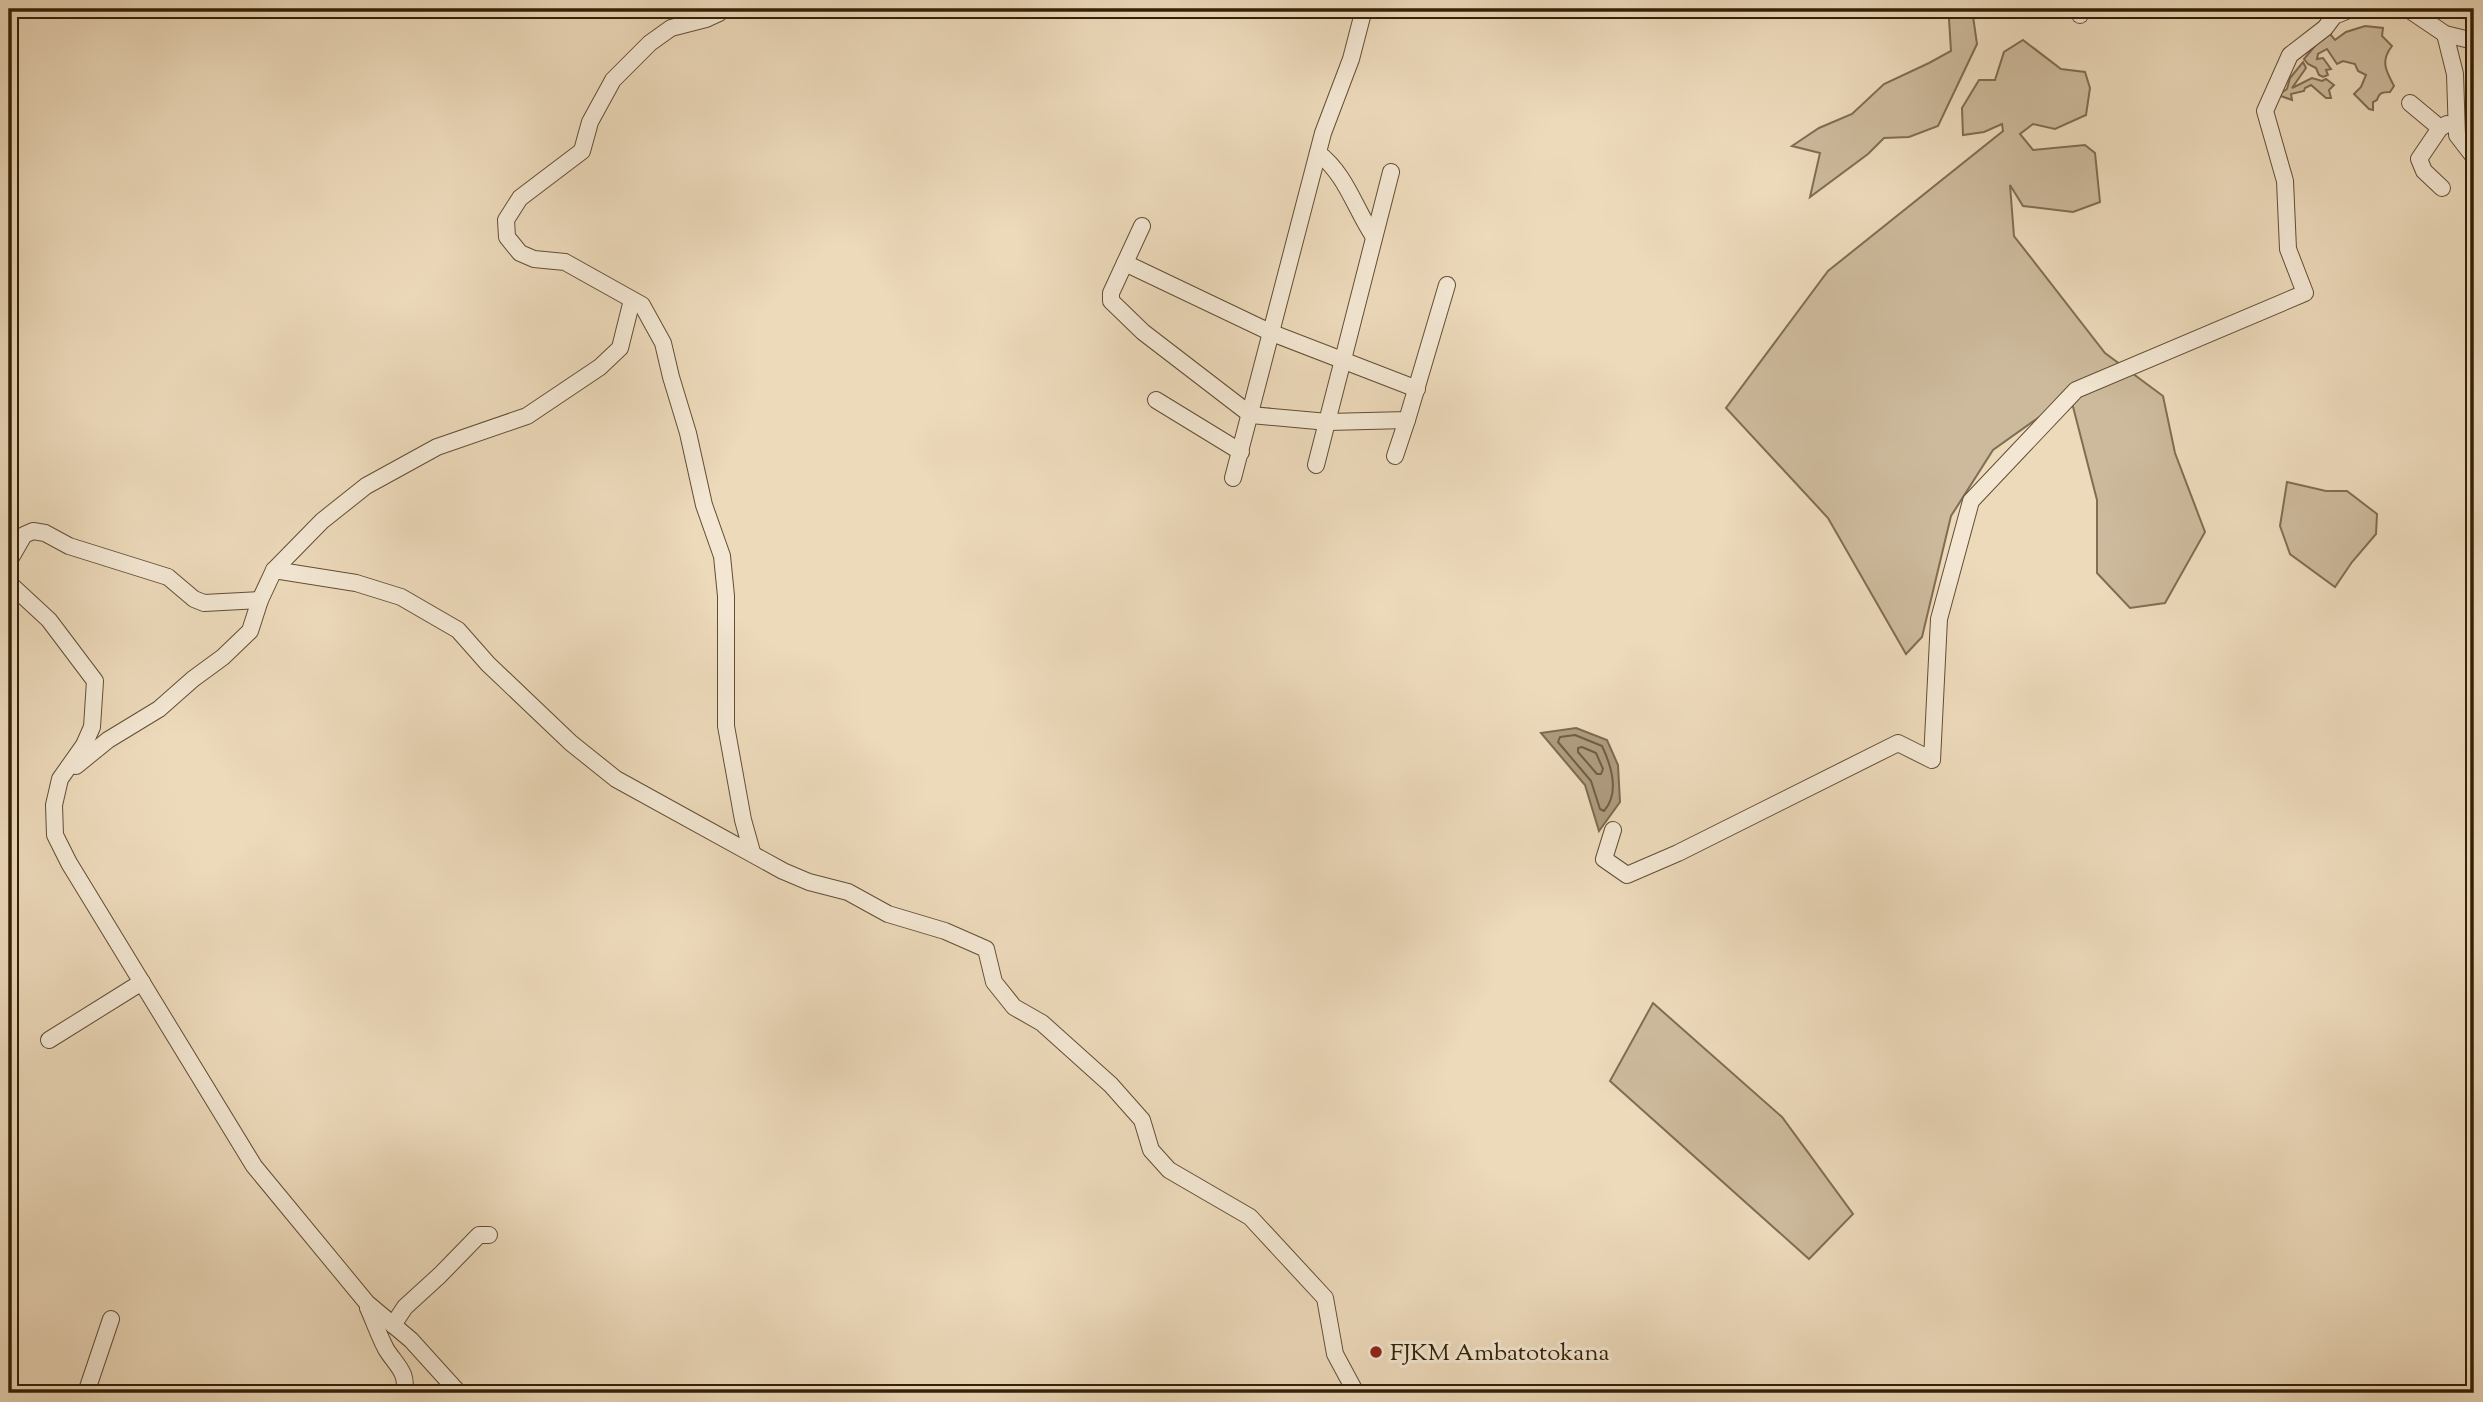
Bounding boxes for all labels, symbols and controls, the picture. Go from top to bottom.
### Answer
place label: FJKM Ambatotokana [1390,1337,1610,1371]
marker: FJKM Ambatotokana [1368,1344,1384,1360]

